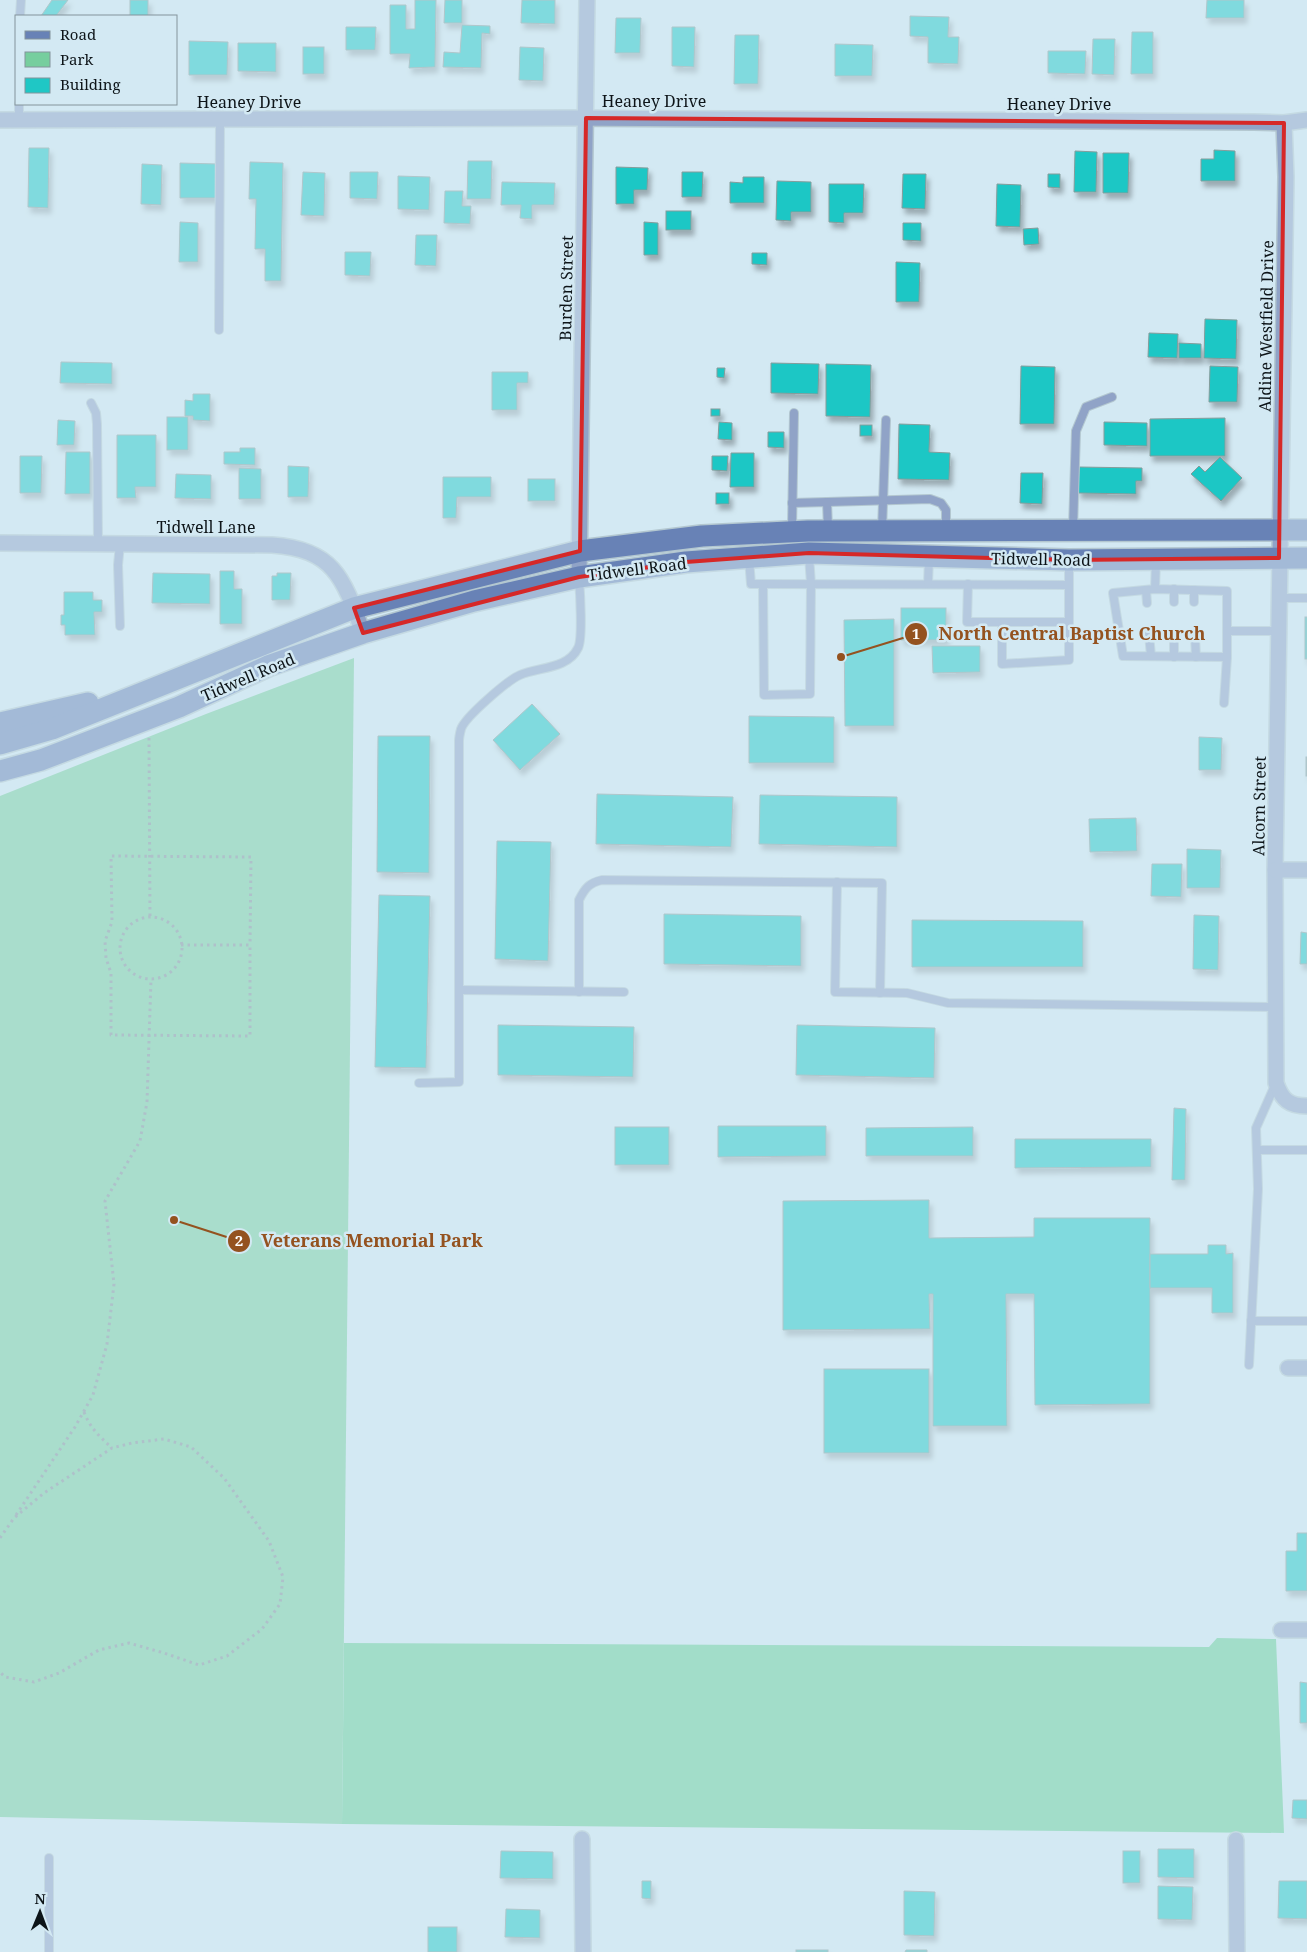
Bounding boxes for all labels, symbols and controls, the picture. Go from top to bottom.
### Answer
legend [15,15,178,105]
text: Road [60,24,96,44]
text: Park [60,49,94,69]
text: Building [60,74,121,94]
street label: Heaney Drive [602,90,706,112]
street label: Heaney Drive [197,91,301,113]
street label: Heaney Drive [1007,93,1111,115]
street label: Burden Street [554,235,578,341]
street label: Aldine Westfield Drive [1254,240,1278,412]
street label: Tidwell Lane [156,516,256,538]
street label: Tidwell Road [991,547,1091,571]
street label: Tidwell Road [586,552,688,586]
callout: North Central Baptist Church [903,617,1215,650]
text: North Central Baptist Church [939,621,1205,645]
text: 1 [912,623,920,643]
street label: Tidwell Road [198,647,298,707]
street label: Alcorn Street [1247,755,1271,856]
callout: Veterans Memorial Park [226,1225,493,1258]
text: Veterans Memorial Park [261,1228,483,1252]
text: 2 [235,1230,243,1250]
north arrow [15,1887,65,1937]
text: N [35,1889,46,1908]

